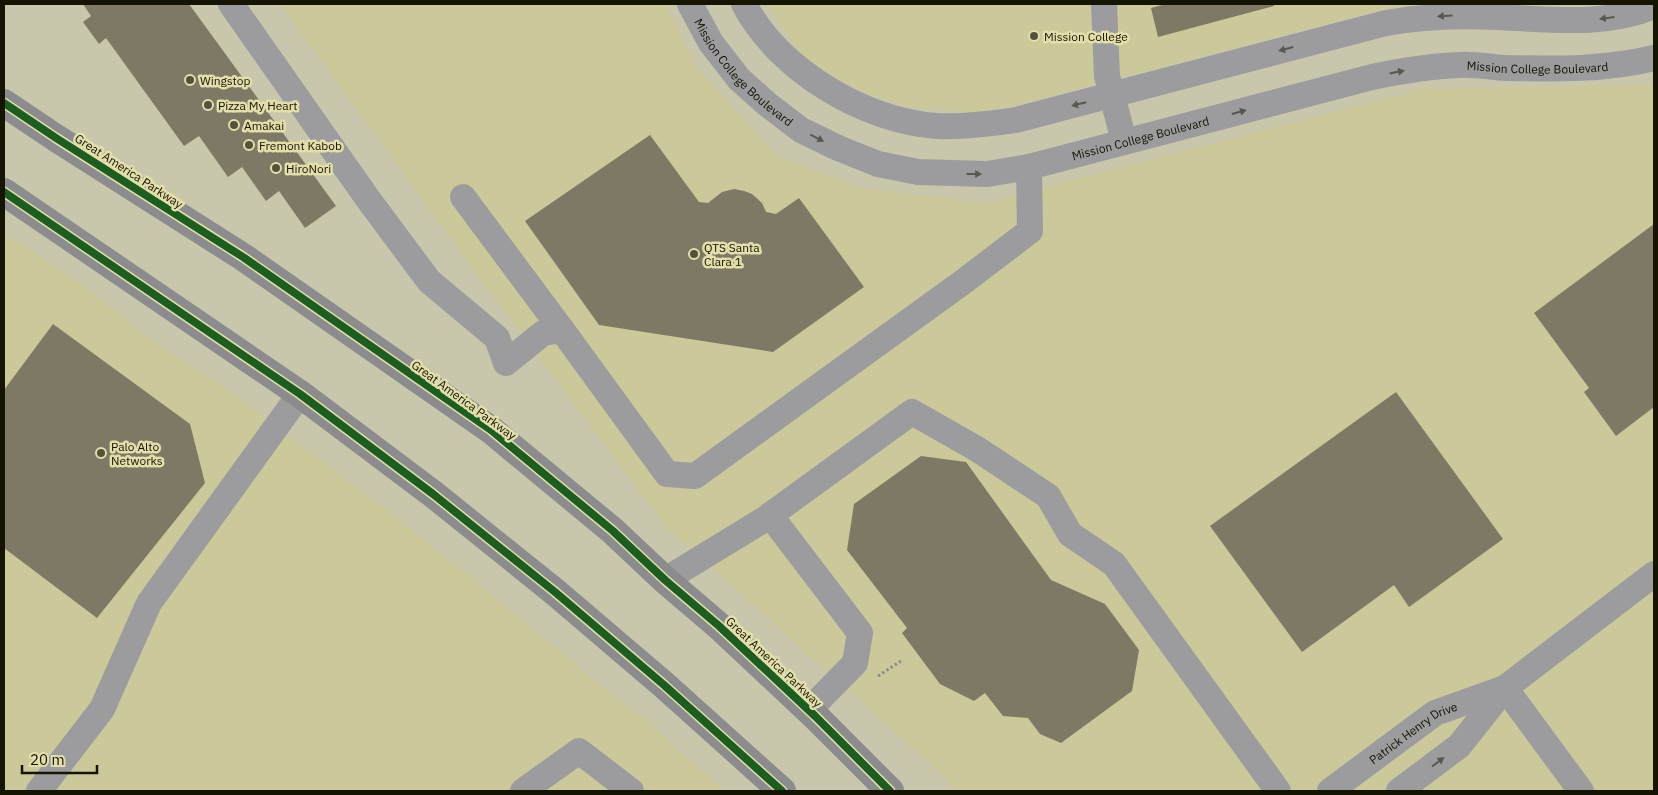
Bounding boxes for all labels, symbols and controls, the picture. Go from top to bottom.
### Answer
one-way arrow [1437,13,1453,21]
one-way arrow [1599,14,1615,22]
street label: Mission College Boulevard [692,16,796,129]
place label: Mission College [1044,29,1128,44]
marker: Mission College [1028,30,1040,42]
one-way arrow [1279,46,1294,54]
street label: Mission College Boulevard [1467,57,1609,76]
one-way arrow [1389,68,1404,76]
place label: Wingstop [200,73,250,88]
marker: Wingstop [184,74,196,86]
place label: Pizza My Heart [218,98,297,113]
marker: Pizza My Heart [202,99,214,111]
one-way arrow [1071,100,1086,108]
one-way arrow [1232,107,1247,115]
street label: Mission College Boulevard [1070,113,1211,163]
place label: Amakai [244,118,284,133]
marker: Amakai [228,119,240,131]
street label: Great America Parkway [72,130,186,212]
one-way arrow [810,134,824,142]
place label: Fremont Kabob [259,138,342,153]
marker: Fremont Kabob [243,139,255,151]
place label: HiroNori [286,161,331,176]
marker: HiroNori [270,162,282,174]
one-way arrow [966,170,982,178]
place label: QTS Santa Clara 1 [704,240,760,269]
marker: QTS Santa Clara 1 [688,248,700,260]
street label: Great America Parkway [409,357,519,443]
place label: Palo Alto Networks [111,439,163,468]
marker: Palo Alto Networks [95,447,107,459]
street label: Great America Parkway [723,614,825,710]
street label: Patrick Henry Drive [1366,698,1460,767]
scale bar [22,742,98,774]
text: 20 m [30,750,65,769]
one-way arrow [1431,757,1445,767]

